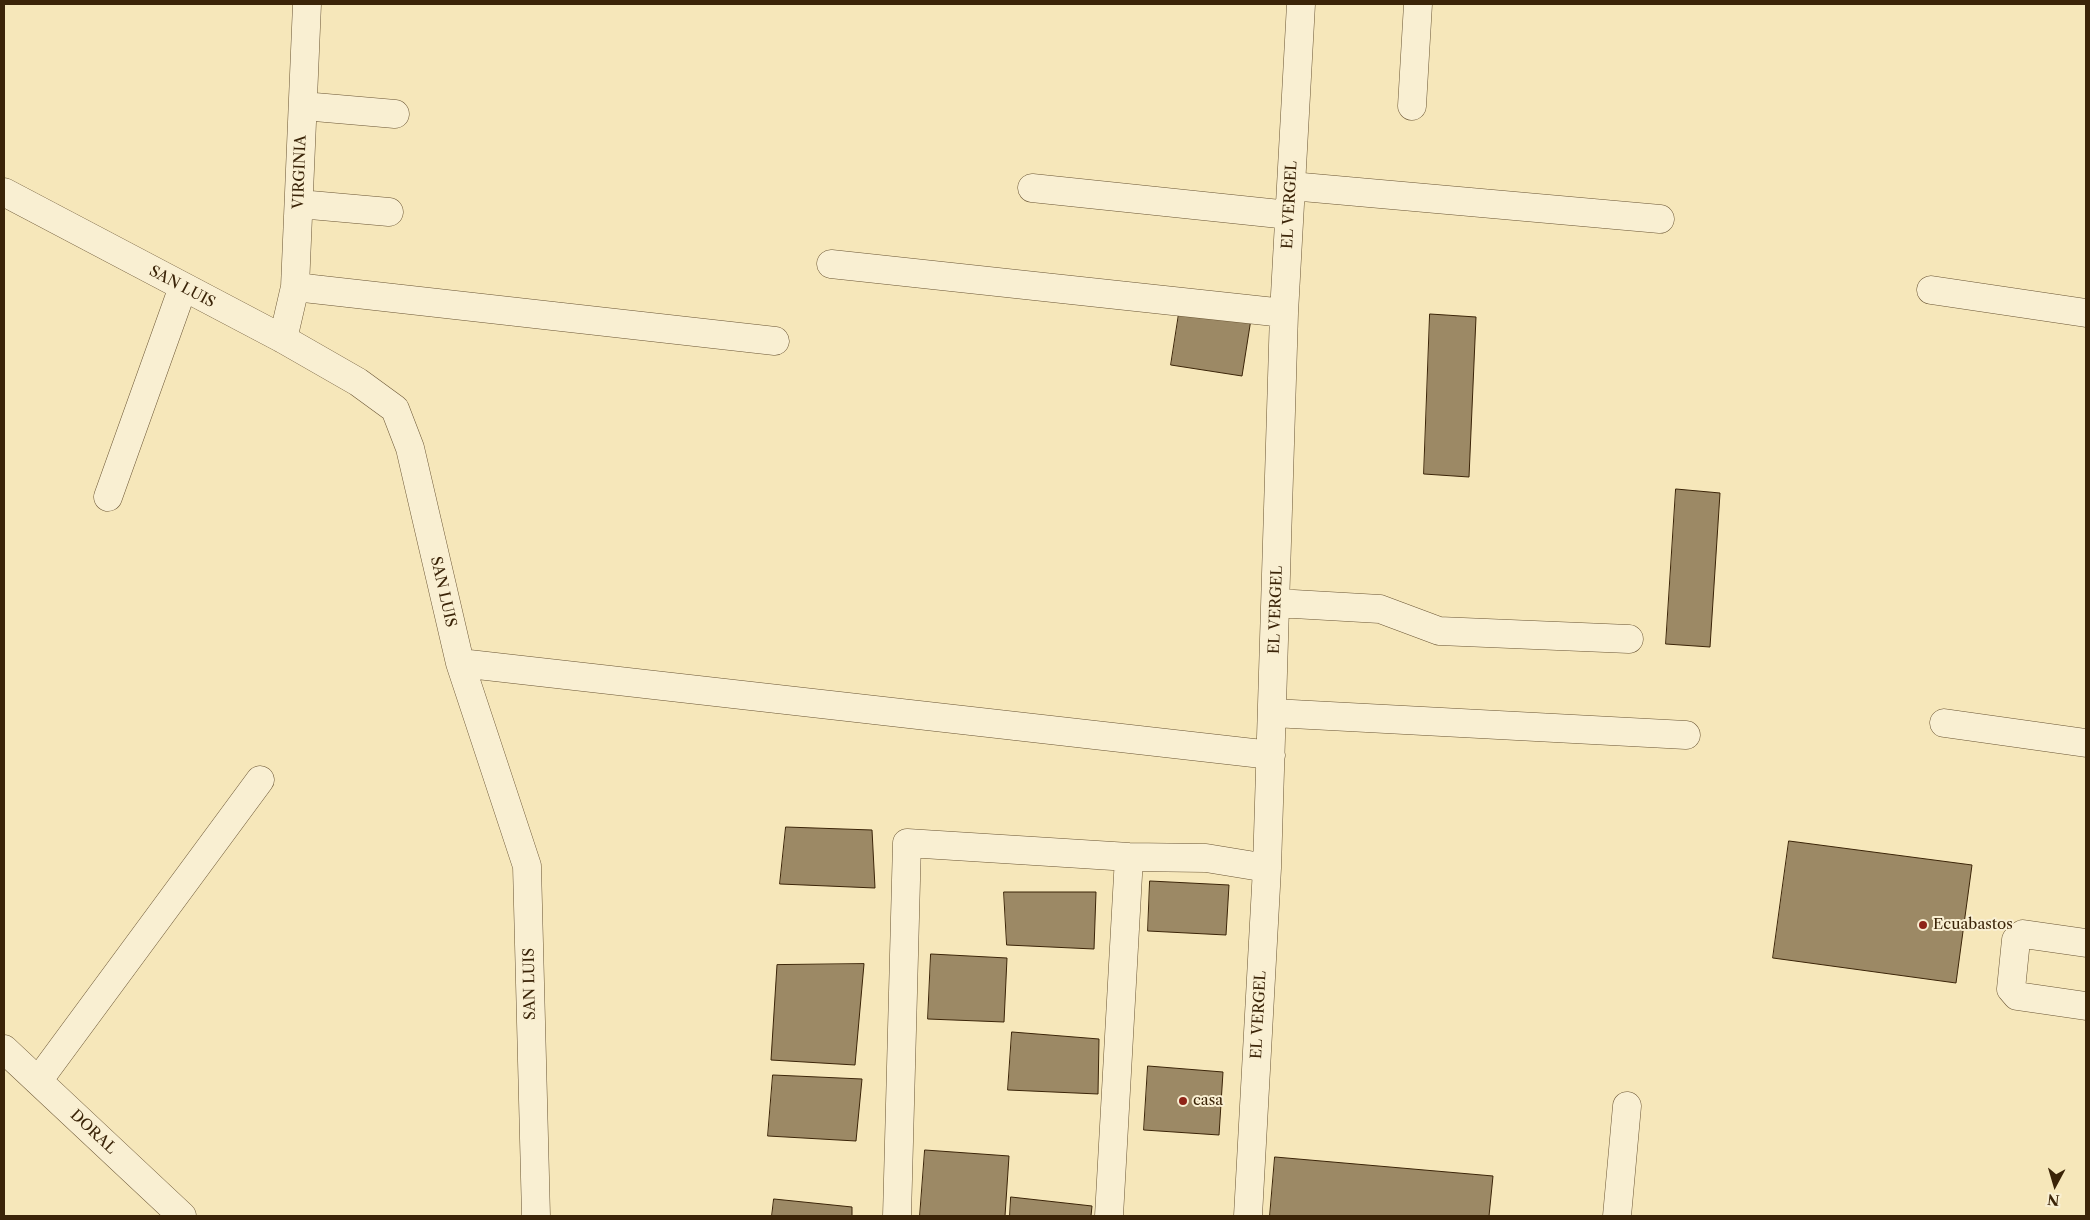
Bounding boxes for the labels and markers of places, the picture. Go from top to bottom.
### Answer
place label: Ecuabastos [1933,916,2013,934]
marker: Ecuabastos [1917,919,1929,931]
place label: casa [1193,1092,1223,1110]
marker: casa [1177,1095,1189,1107]

